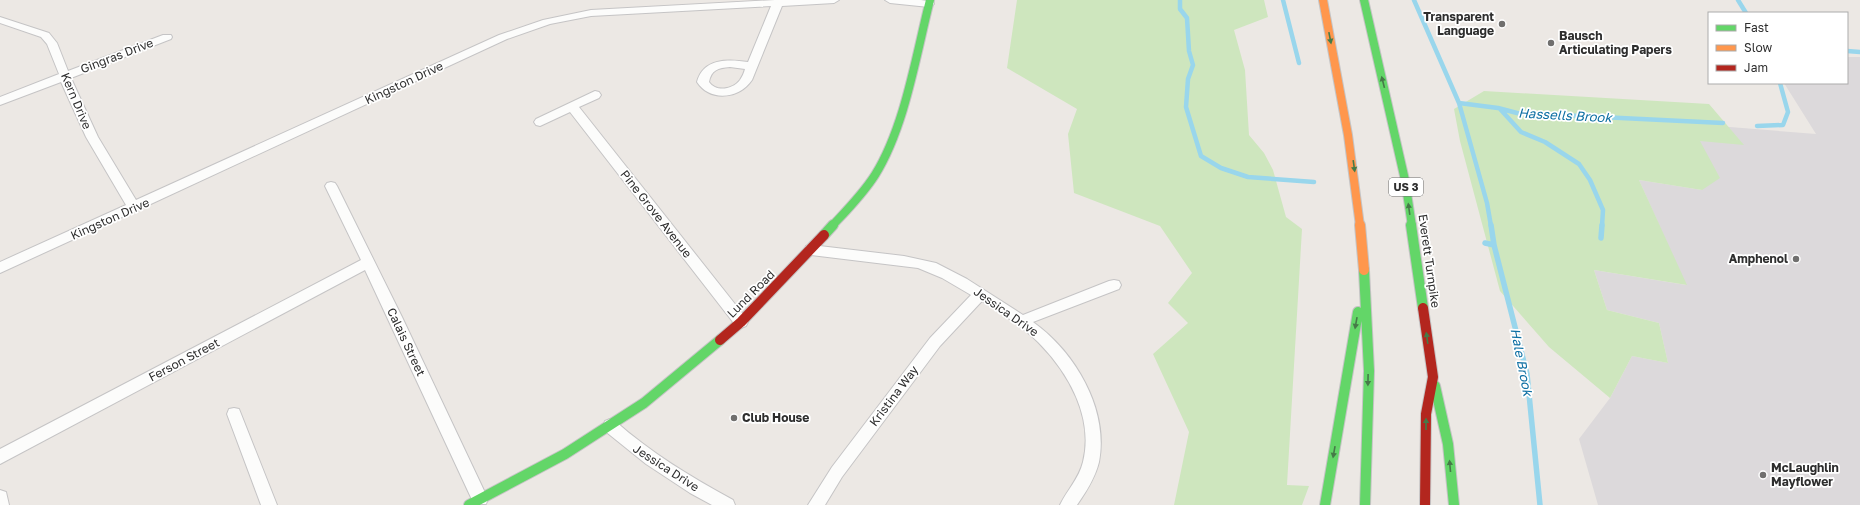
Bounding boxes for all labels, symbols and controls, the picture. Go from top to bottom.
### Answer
place label: Transparent Language [1423,9,1494,38]
legend [1708,12,1848,84]
marker: Transparent Language [1497,19,1507,29]
text: Fast [1744,20,1769,35]
place label: Bausch Articulating Papers [1559,28,1672,57]
one-way arrow [1328,32,1334,44]
street label: Gingras Drive [78,35,155,76]
marker: Bausch Articulating Papers [1546,38,1556,48]
text: Slow [1744,40,1772,55]
street label: Kingston Drive [362,58,445,107]
text: Jam [1744,60,1768,75]
street label: Kern Drive [58,70,95,131]
one-way arrow [1380,76,1386,88]
water label: Hassells Brook [1518,105,1614,126]
one-way arrow [1351,160,1357,172]
street label: Pine Grove Avenue [617,167,695,261]
road number: US 3 [1389,178,1423,196]
street label: Kingston Drive [68,194,152,243]
one-way arrow [1406,203,1412,215]
street label: Everett Turnpike [1415,213,1443,309]
place label: Amphenol [1729,251,1788,266]
marker: Amphenol [1791,254,1801,264]
street label: Lund Road [724,267,778,321]
street label: Jessica Drive [971,284,1042,339]
street label: Calais Street [384,305,429,379]
one-way arrow [1352,317,1358,329]
water label: Hale Brook [1508,327,1537,399]
one-way arrow [1424,332,1430,344]
street label: Ferson Street [146,335,222,385]
street label: Kristina Way [866,362,921,429]
one-way arrow [1365,374,1371,387]
place label: Club House [742,410,809,425]
marker: Club House [729,413,739,423]
one-way arrow [1423,417,1429,430]
street label: Jessica Drive [630,441,702,494]
one-way arrow [1331,445,1337,458]
one-way arrow [1447,460,1454,472]
place label: McLaughlin Mayflower [1771,460,1839,489]
marker: McLaughlin Mayflower [1758,470,1768,480]

